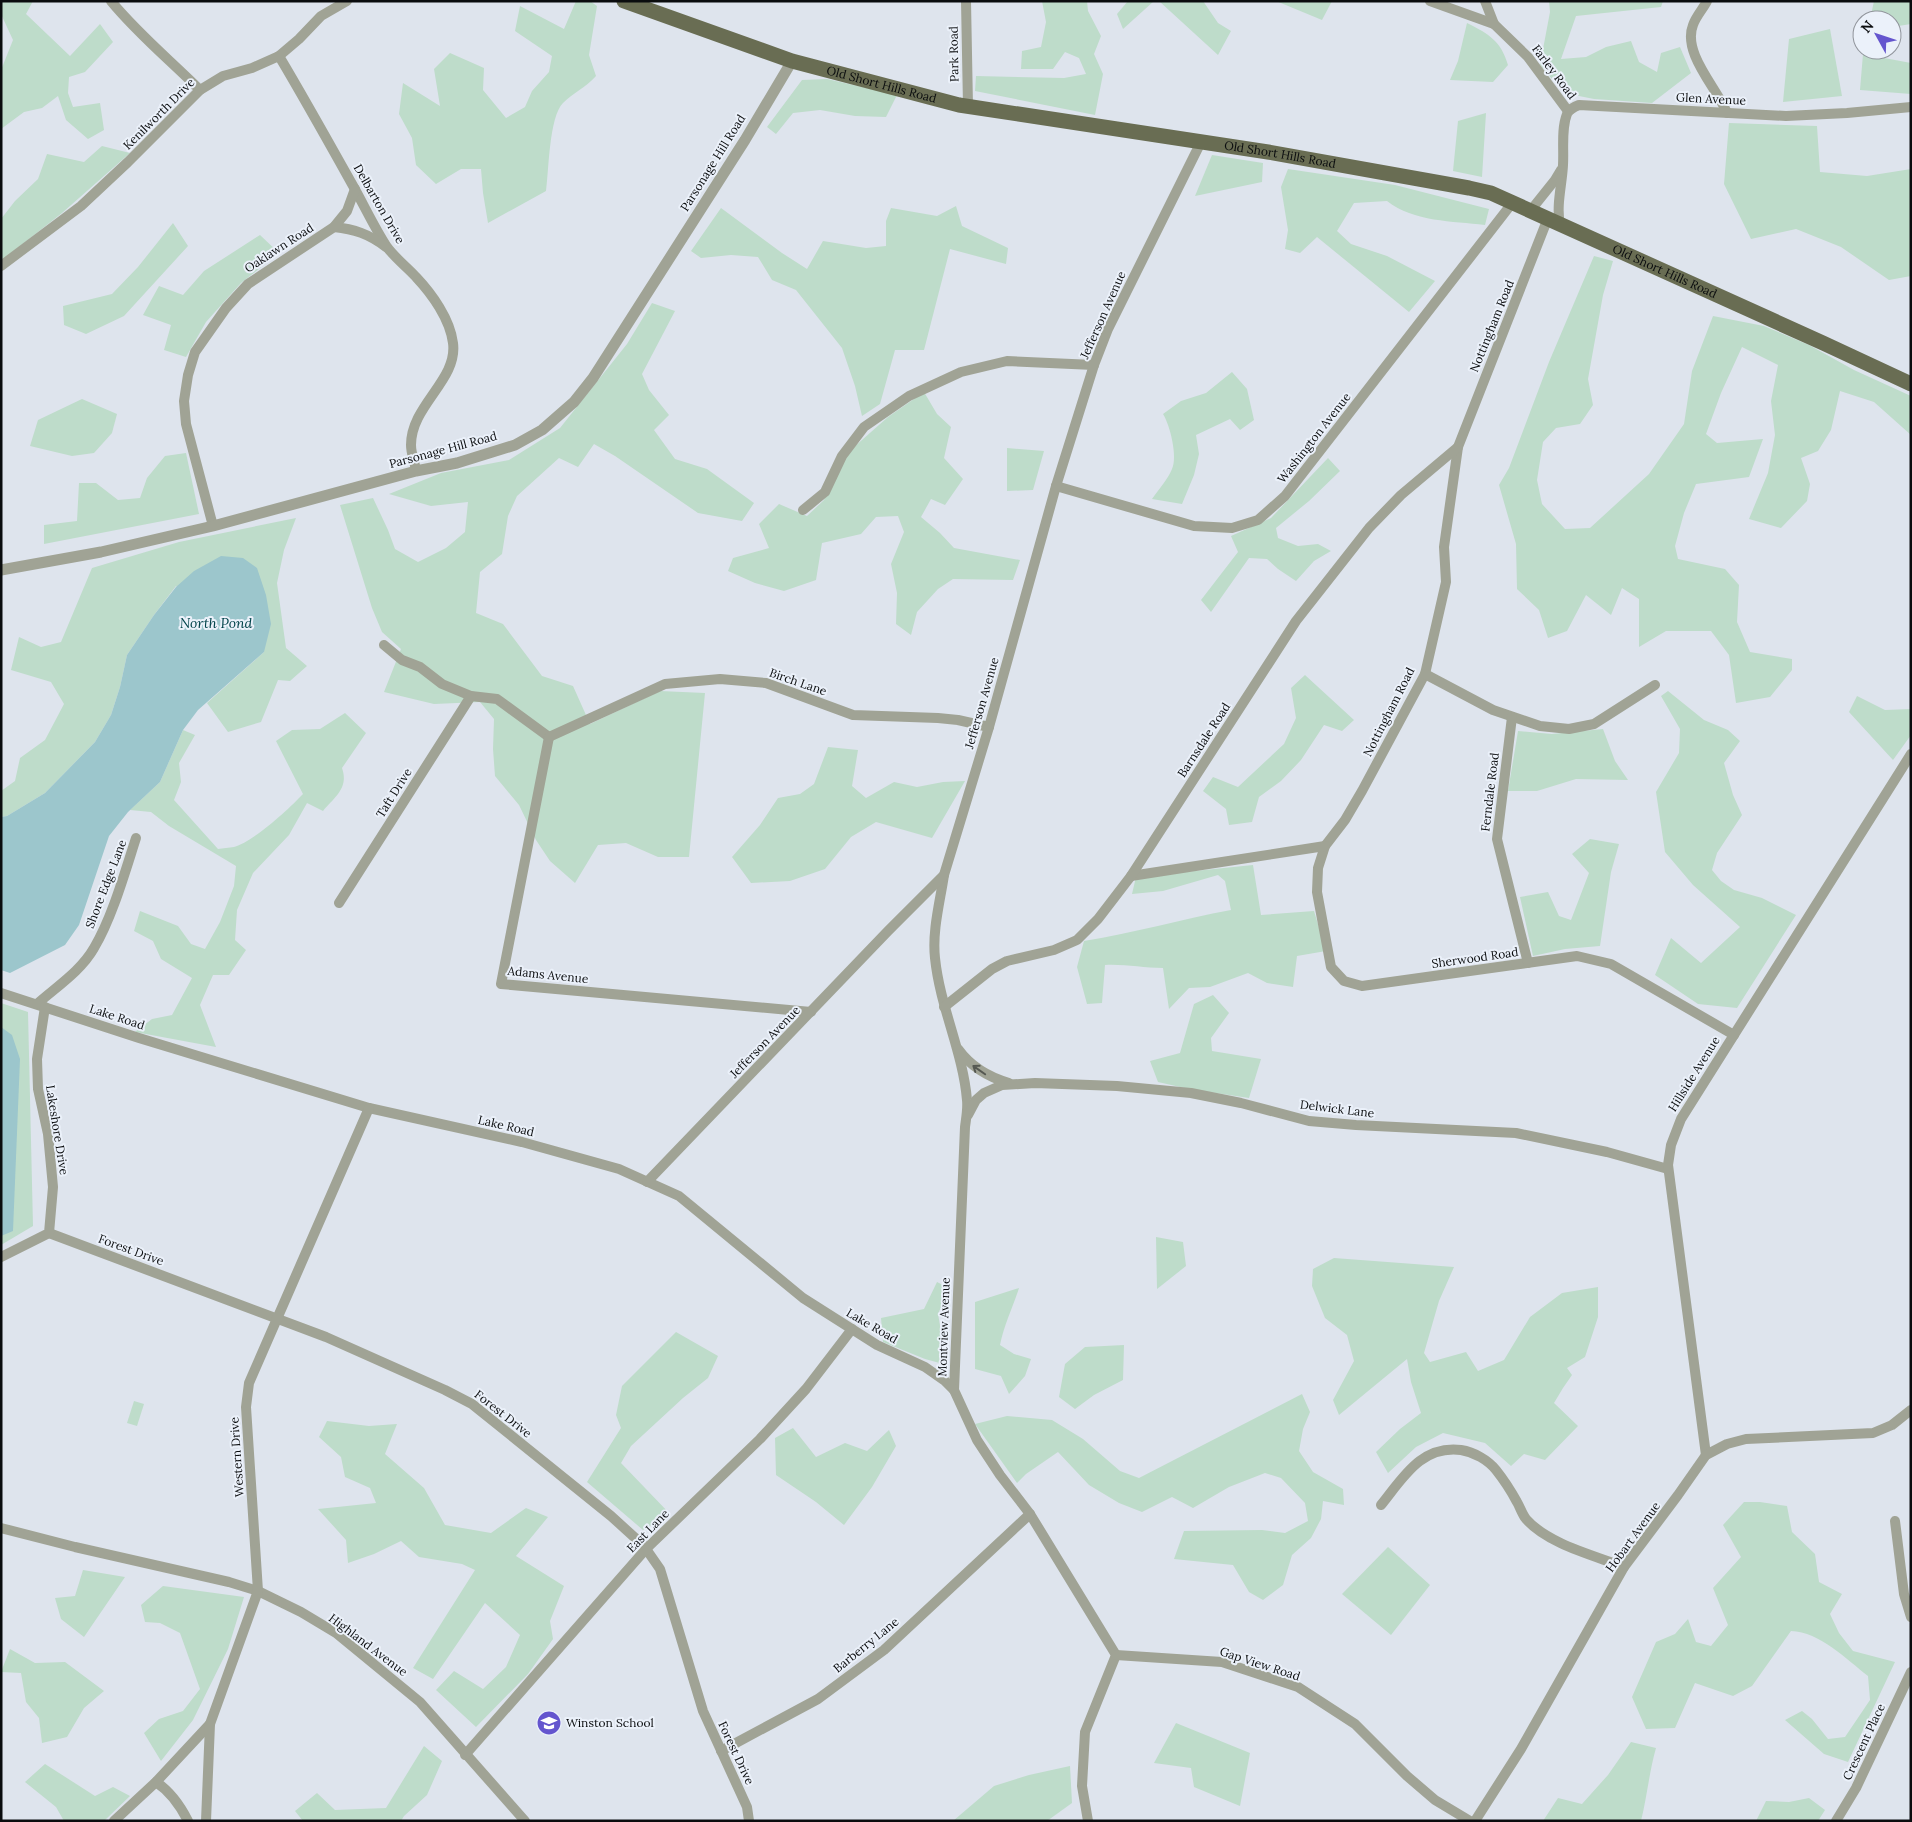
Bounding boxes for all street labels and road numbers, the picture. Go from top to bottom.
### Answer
street label: Park Road [946,26,961,82]
street label: Farley Road [1529,41,1580,102]
street label: Old Short Hills Road [825,62,938,106]
street label: Kenilworth Drive [120,74,198,153]
street label: Glen Avenue [1676,89,1747,108]
street label: Parsonage Hill Road [677,112,748,214]
street label: Old Short Hills Road [1223,137,1337,171]
street label: Delbarton Drive [351,161,408,247]
street label: Oaklawn Road [241,220,316,275]
street label: Old Short Hills Road [1610,241,1720,301]
street label: Jefferson Avenue [1076,268,1129,362]
street label: Nottingham Road [1466,278,1517,374]
street label: Washington Avenue [1274,389,1354,486]
street label: Parsonage Hill Road [387,428,498,471]
street label: Jefferson Avenue [961,655,1002,751]
street label: Birch Lane [767,665,829,699]
street label: Nottingham Road [1360,665,1418,759]
street label: Barnsdale Road [1174,700,1233,780]
street label: Ferndale Road [1477,752,1502,832]
street label: Taft Drive [372,765,415,820]
street label: Shore Edge Lane [82,837,130,930]
street label: Sherwood Road [1431,944,1519,971]
street label: Adams Avenue [506,963,590,986]
street label: Lake Road [88,1001,147,1033]
street label: Jefferson Avenue [726,1002,803,1082]
street label: Hillside Avenue [1665,1033,1723,1114]
street label: Lakeshore Drive [43,1084,72,1176]
street label: Delwick Lane [1299,1097,1376,1121]
street label: Lake Road [477,1112,536,1139]
street label: Forest Drive [96,1231,166,1268]
street label: Montview Avenue [934,1277,953,1377]
street label: Lake Road [844,1305,901,1346]
street label: Forest Drive [472,1387,535,1441]
street label: Western Drive [226,1416,247,1498]
street label: Hobart Avenue [1602,1498,1663,1575]
street label: East Lane [623,1506,672,1555]
street label: Highland Avenue [326,1610,411,1679]
street label: Barberry Lane [830,1613,902,1675]
street label: Gap View Road [1218,1643,1302,1684]
street label: Crescent Place [1839,1701,1888,1783]
street label: Forest Drive [715,1719,758,1787]

